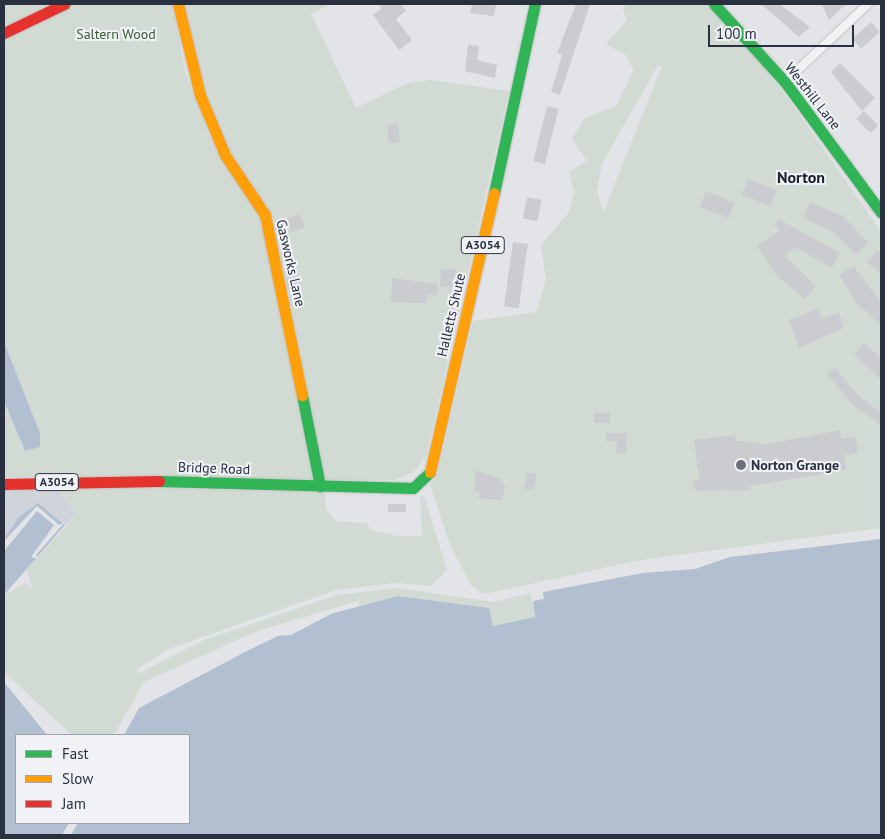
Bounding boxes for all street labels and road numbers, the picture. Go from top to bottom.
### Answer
street label: Westhill Lane [782,59,844,133]
street label: Gasworks Lane [273,218,309,308]
road number: A3054 [460,236,506,254]
street label: Halletts Shute [433,272,469,358]
street label: Bridge Road [178,458,250,478]
road number: A3054 [34,472,80,492]

